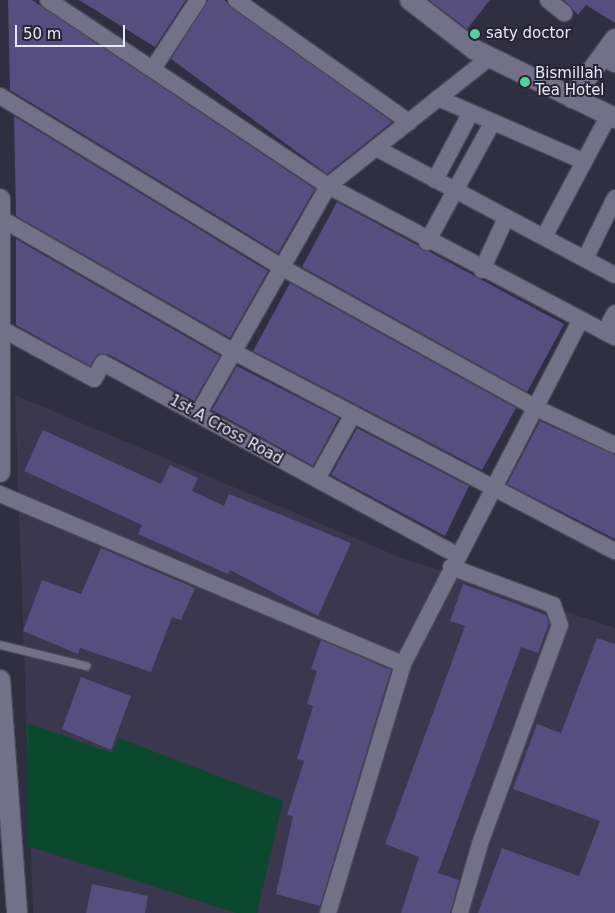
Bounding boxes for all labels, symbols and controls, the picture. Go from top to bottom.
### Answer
scale bar [18,15,128,47]
text: 50 m [23,25,61,43]
place label: saty doctor [486,25,571,43]
marker: saty doctor [468,27,482,41]
place label: Bismillah Tea Hotel [535,64,605,99]
marker: Bismillah Tea Hotel [519,76,531,88]
street label: 1st A Cross Road [166,391,286,469]

